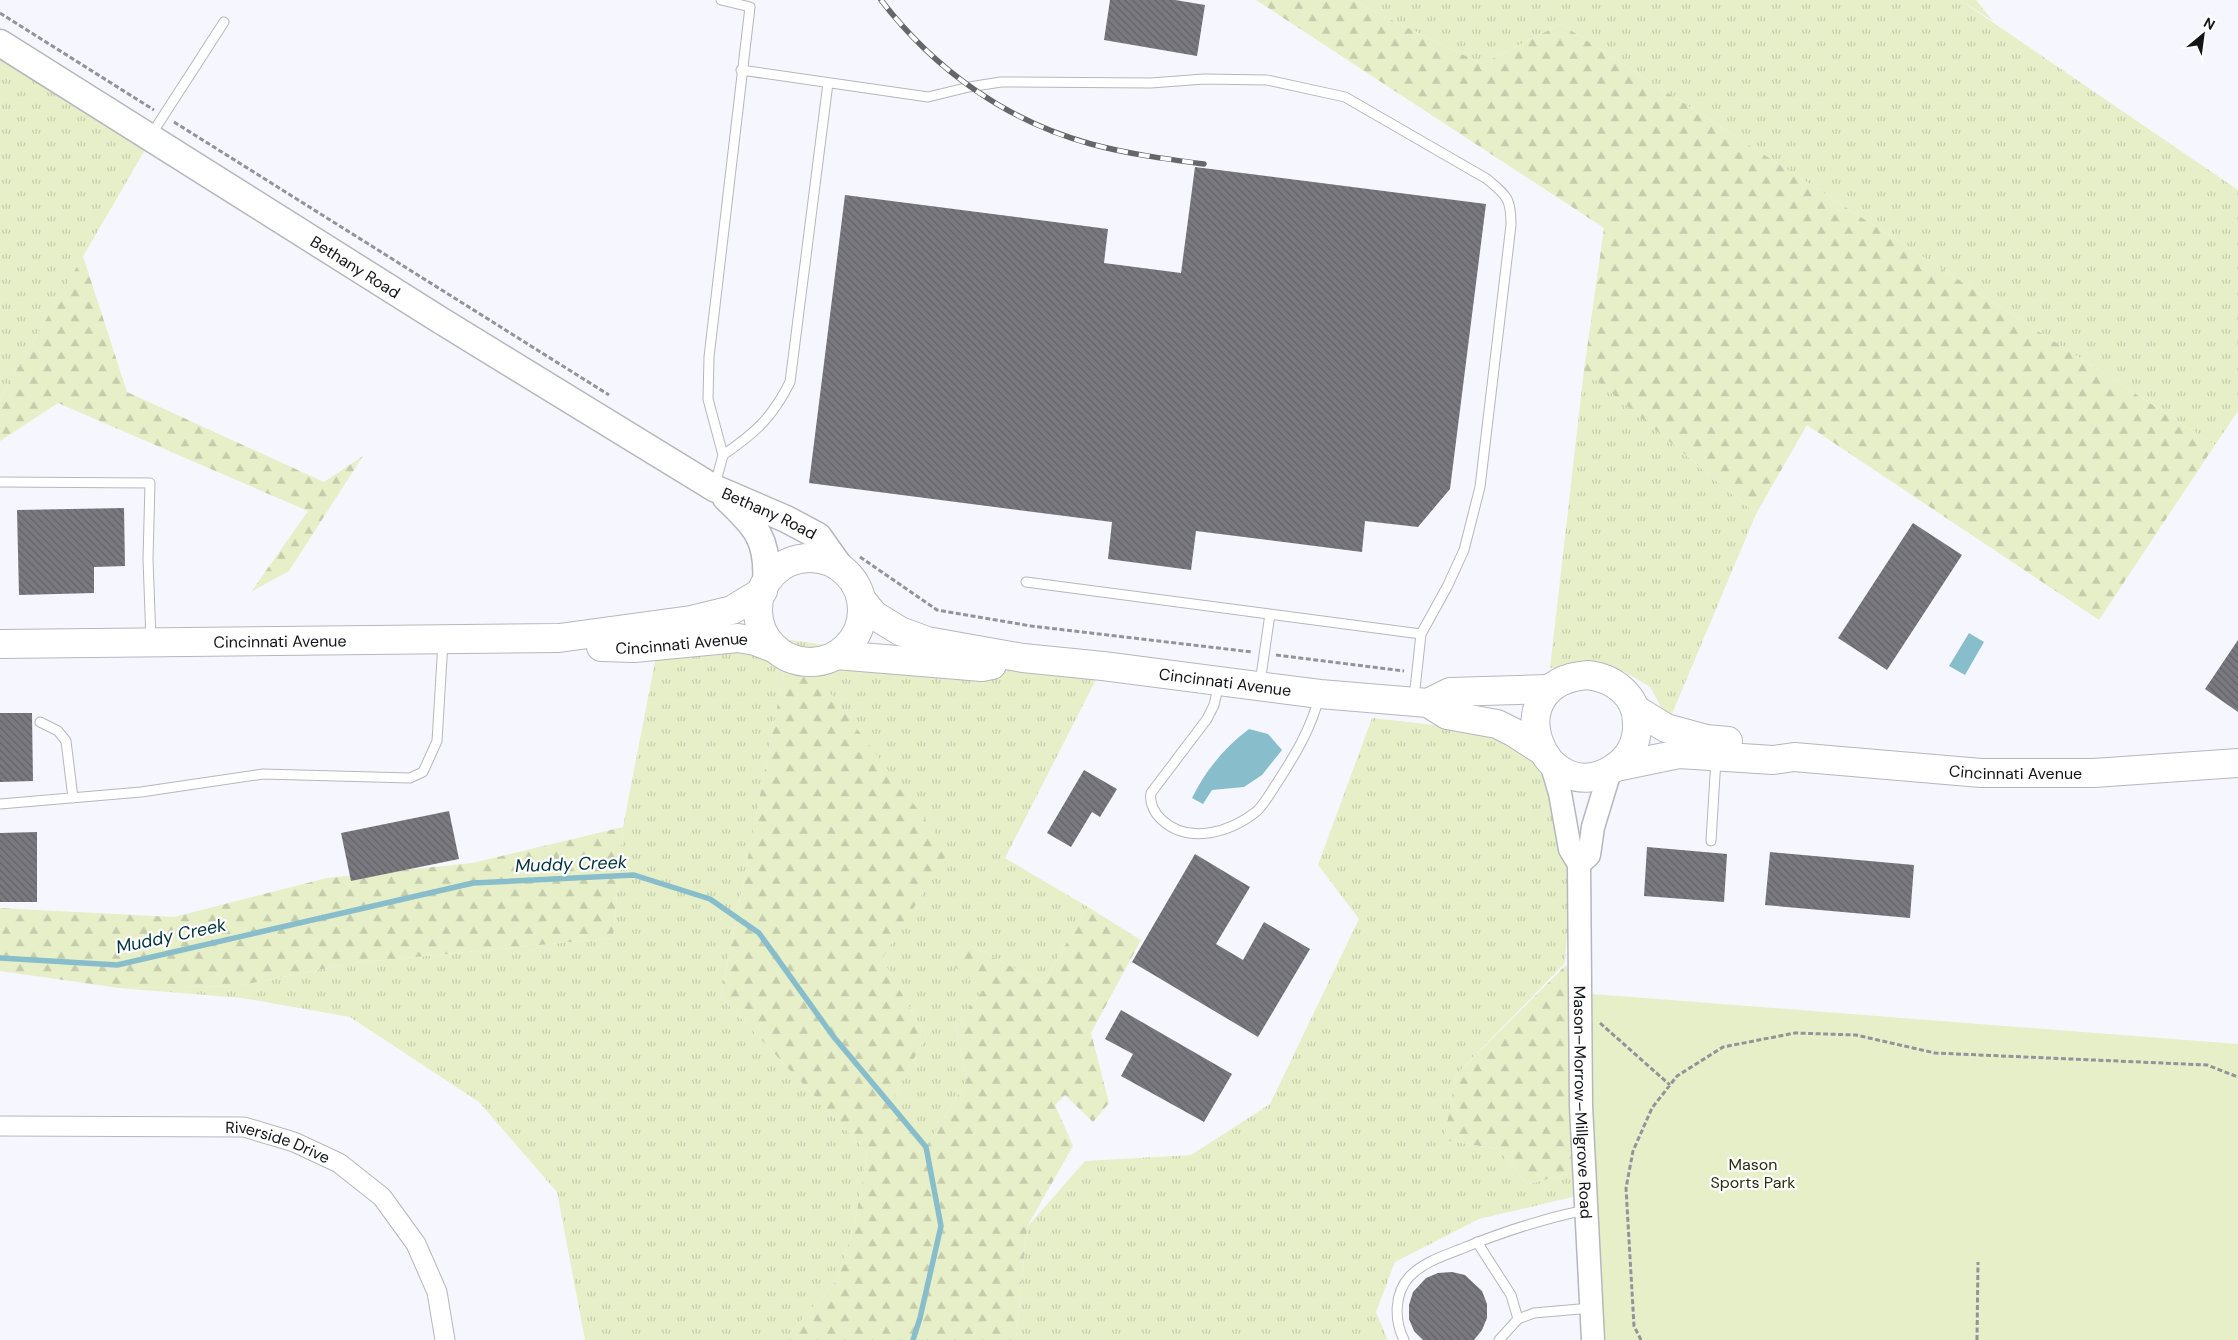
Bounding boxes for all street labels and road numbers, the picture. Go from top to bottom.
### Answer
street label: Bethany Road [306,231,404,303]
street label: Bethany Road [718,483,820,544]
street label: Cincinnati Avenue [615,628,750,659]
street label: Cincinnati Avenue [213,630,347,653]
street label: Cincinnati Avenue [1158,663,1292,701]
street label: Cincinnati Avenue [1948,760,2082,784]
street label: Mason–Morrow–Millgrove Road [1569,986,1597,1219]
street label: Riverside Drive [225,1117,333,1168]

